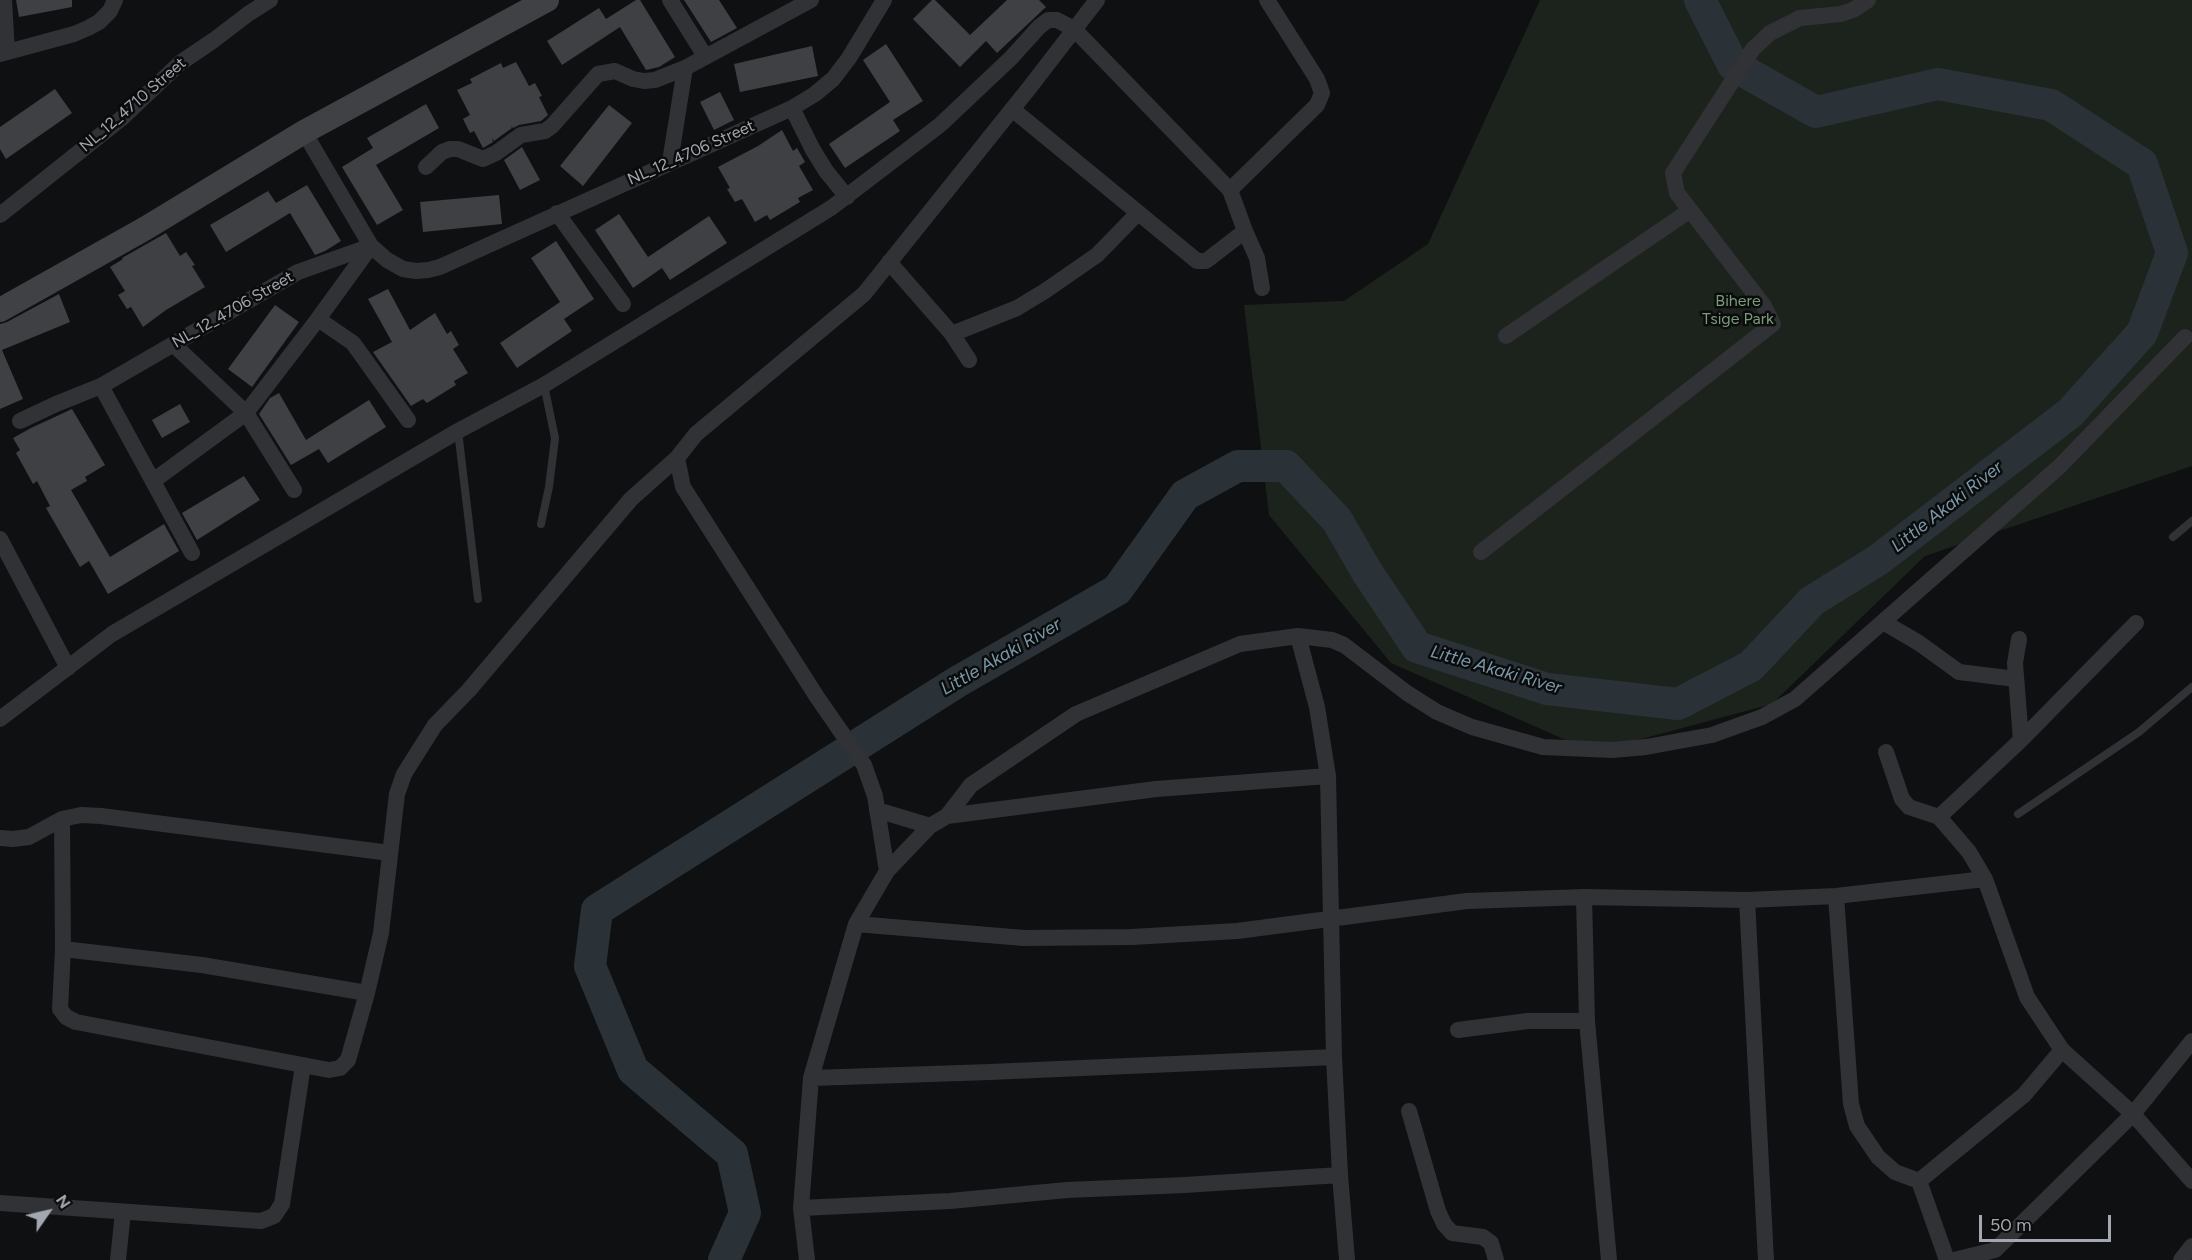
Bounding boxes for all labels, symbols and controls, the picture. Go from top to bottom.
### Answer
street label: NL_12_4710 Street [76,54,190,156]
street label: NL_12_4706 Street [625,116,757,190]
street label: NL_12_4706 Street [169,267,297,353]
park label: Bihere Tsige Park [1702,291,1774,329]
water label: Little Akaki River [1887,457,2007,557]
water label: Little Akaki River [937,614,1065,700]
water label: Little Akaki River [1428,641,1564,699]
north arrow [18,1182,78,1242]
text: N [52,1191,75,1212]
scale bar [1982,1203,2114,1241]
text: 50 m [1990,1214,2032,1236]

